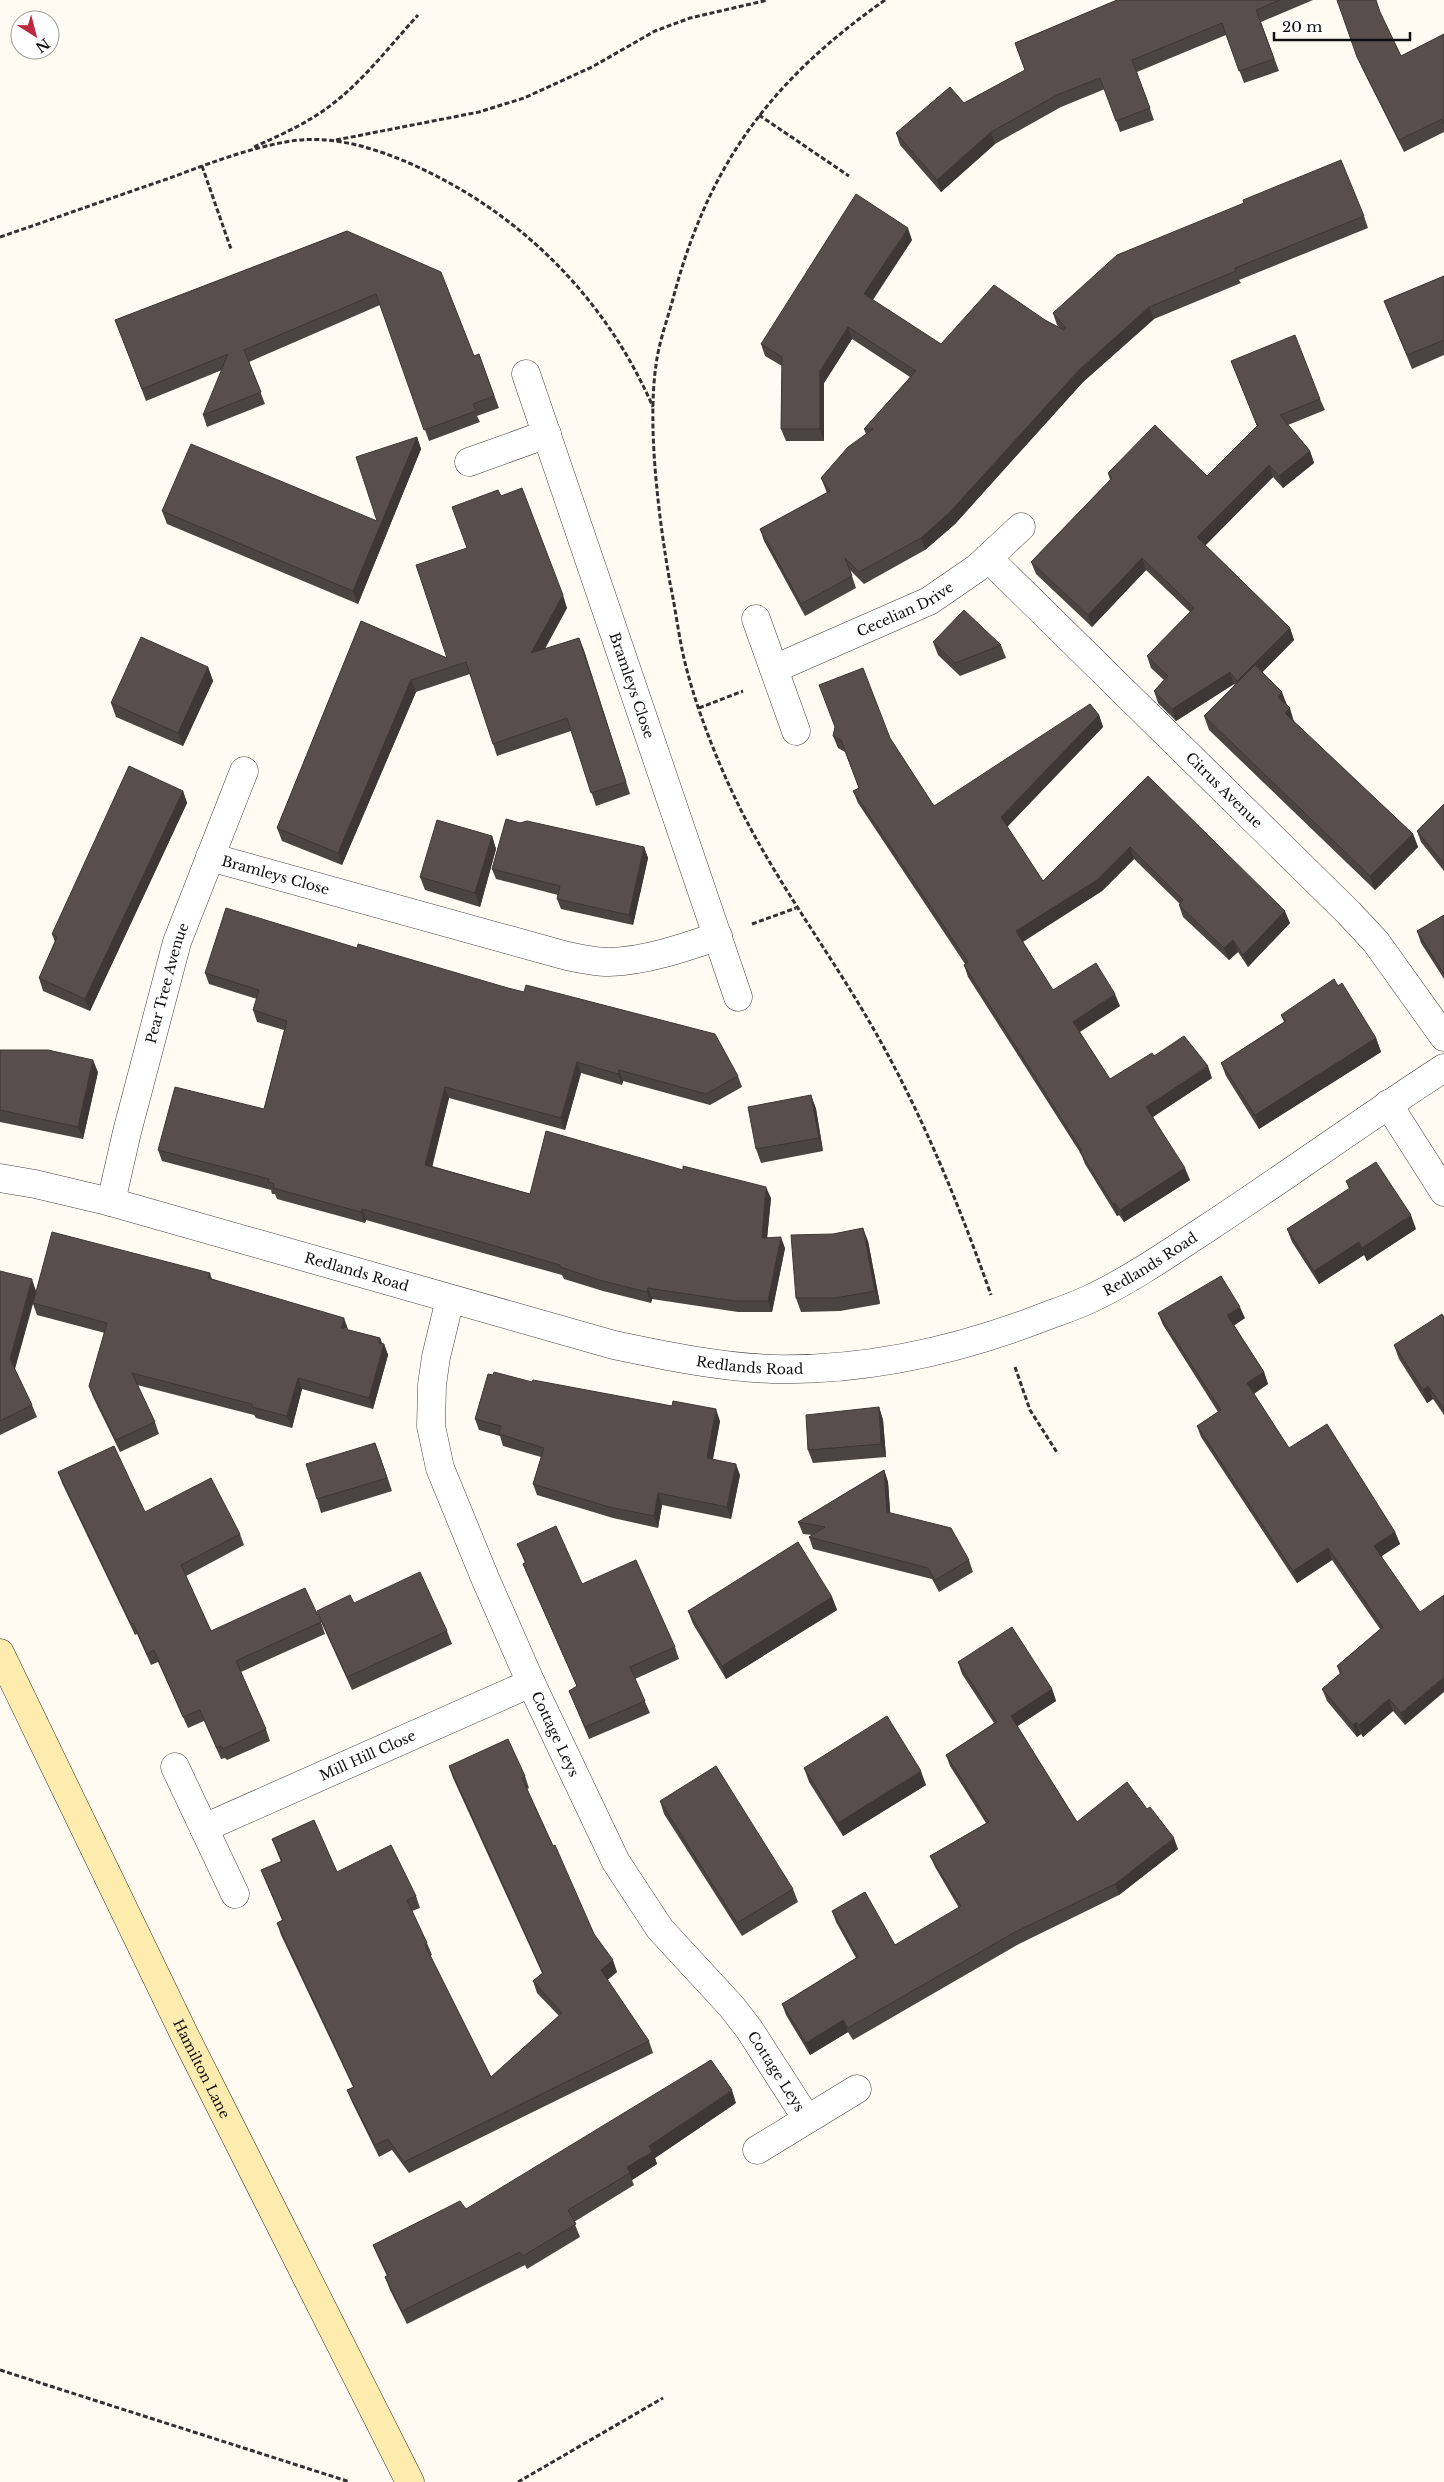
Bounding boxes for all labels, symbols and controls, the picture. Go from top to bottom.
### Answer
north arrow [10,10,60,60]
scale bar [1274,10,1410,42]
text: 20 m [1282,17,1322,36]
text: N [32,34,53,57]
street label: Cecelian Drive [854,578,957,641]
street label: Bramleys Close [606,630,658,741]
street label: Citrus Avenue [1182,748,1266,832]
street label: Bramleys Close [220,852,331,899]
street label: Pear Tree Avenue [142,920,193,1045]
street label: Redlands Road [1100,1228,1201,1300]
street label: Redlands Road [302,1248,411,1295]
street label: Redlands Road [695,1352,804,1378]
street label: Cottage Leys [527,1689,583,1780]
street label: Mill Hill Close [317,1726,419,1785]
street label: Hamilton Lane [169,2016,234,2121]
street label: Cottage Leys [744,2028,809,2115]

